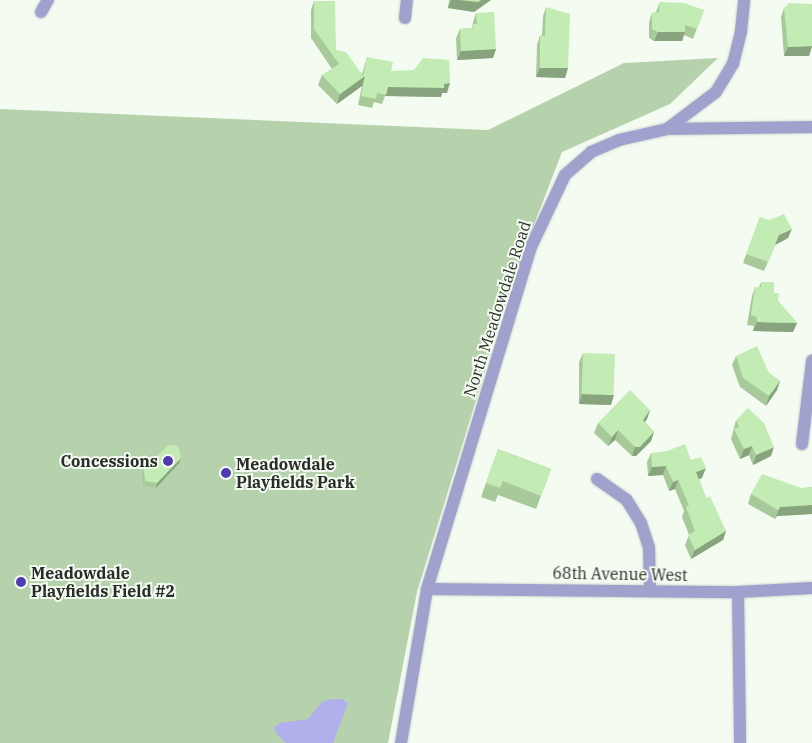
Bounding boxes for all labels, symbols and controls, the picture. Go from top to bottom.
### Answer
street label: North Meadowdale Road [459,218,535,400]
place label: Concessions [61,451,158,471]
place label: Meadowdale Playfields Park [236,454,355,492]
marker: Concessions [162,455,174,467]
marker: Meadowdale Playfields Park [220,467,232,479]
place label: Meadowdale Playfields Field #2 [31,563,175,601]
street label: 68th Avenue West [552,563,688,585]
marker: Meadowdale Playfields Field #2 [15,576,27,588]

